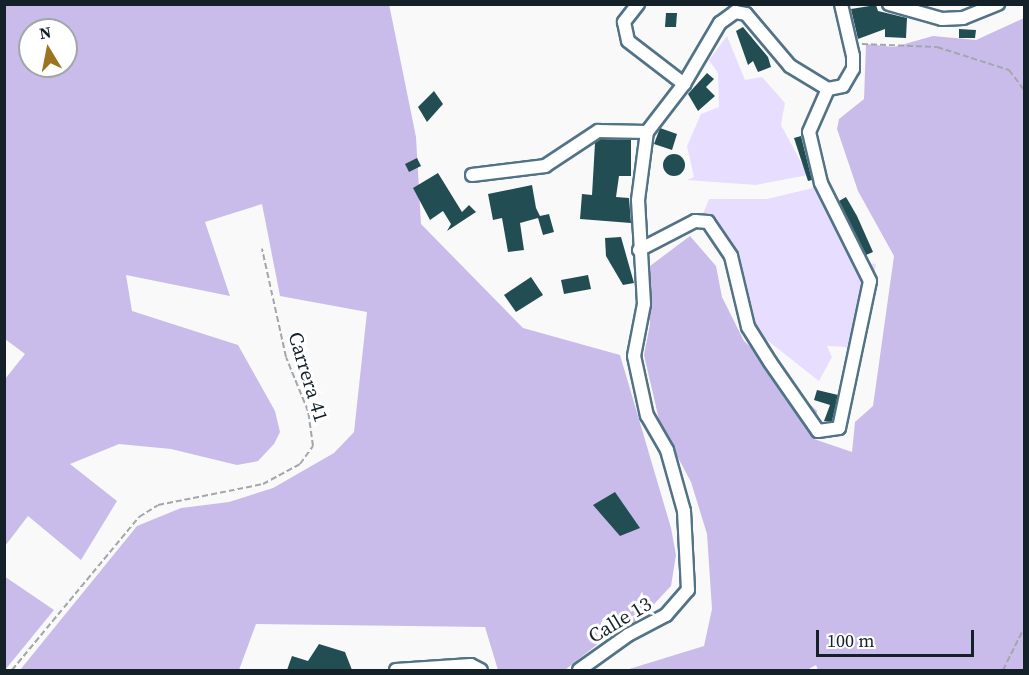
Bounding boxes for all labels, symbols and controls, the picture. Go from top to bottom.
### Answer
north arrow [18,18,78,78]
text: N [38,20,53,44]
street label: Carrera 41 [283,329,333,425]
street label: Calle 13 [584,592,656,648]
scale bar [819,618,976,656]
text: 100 m [827,628,874,653]

